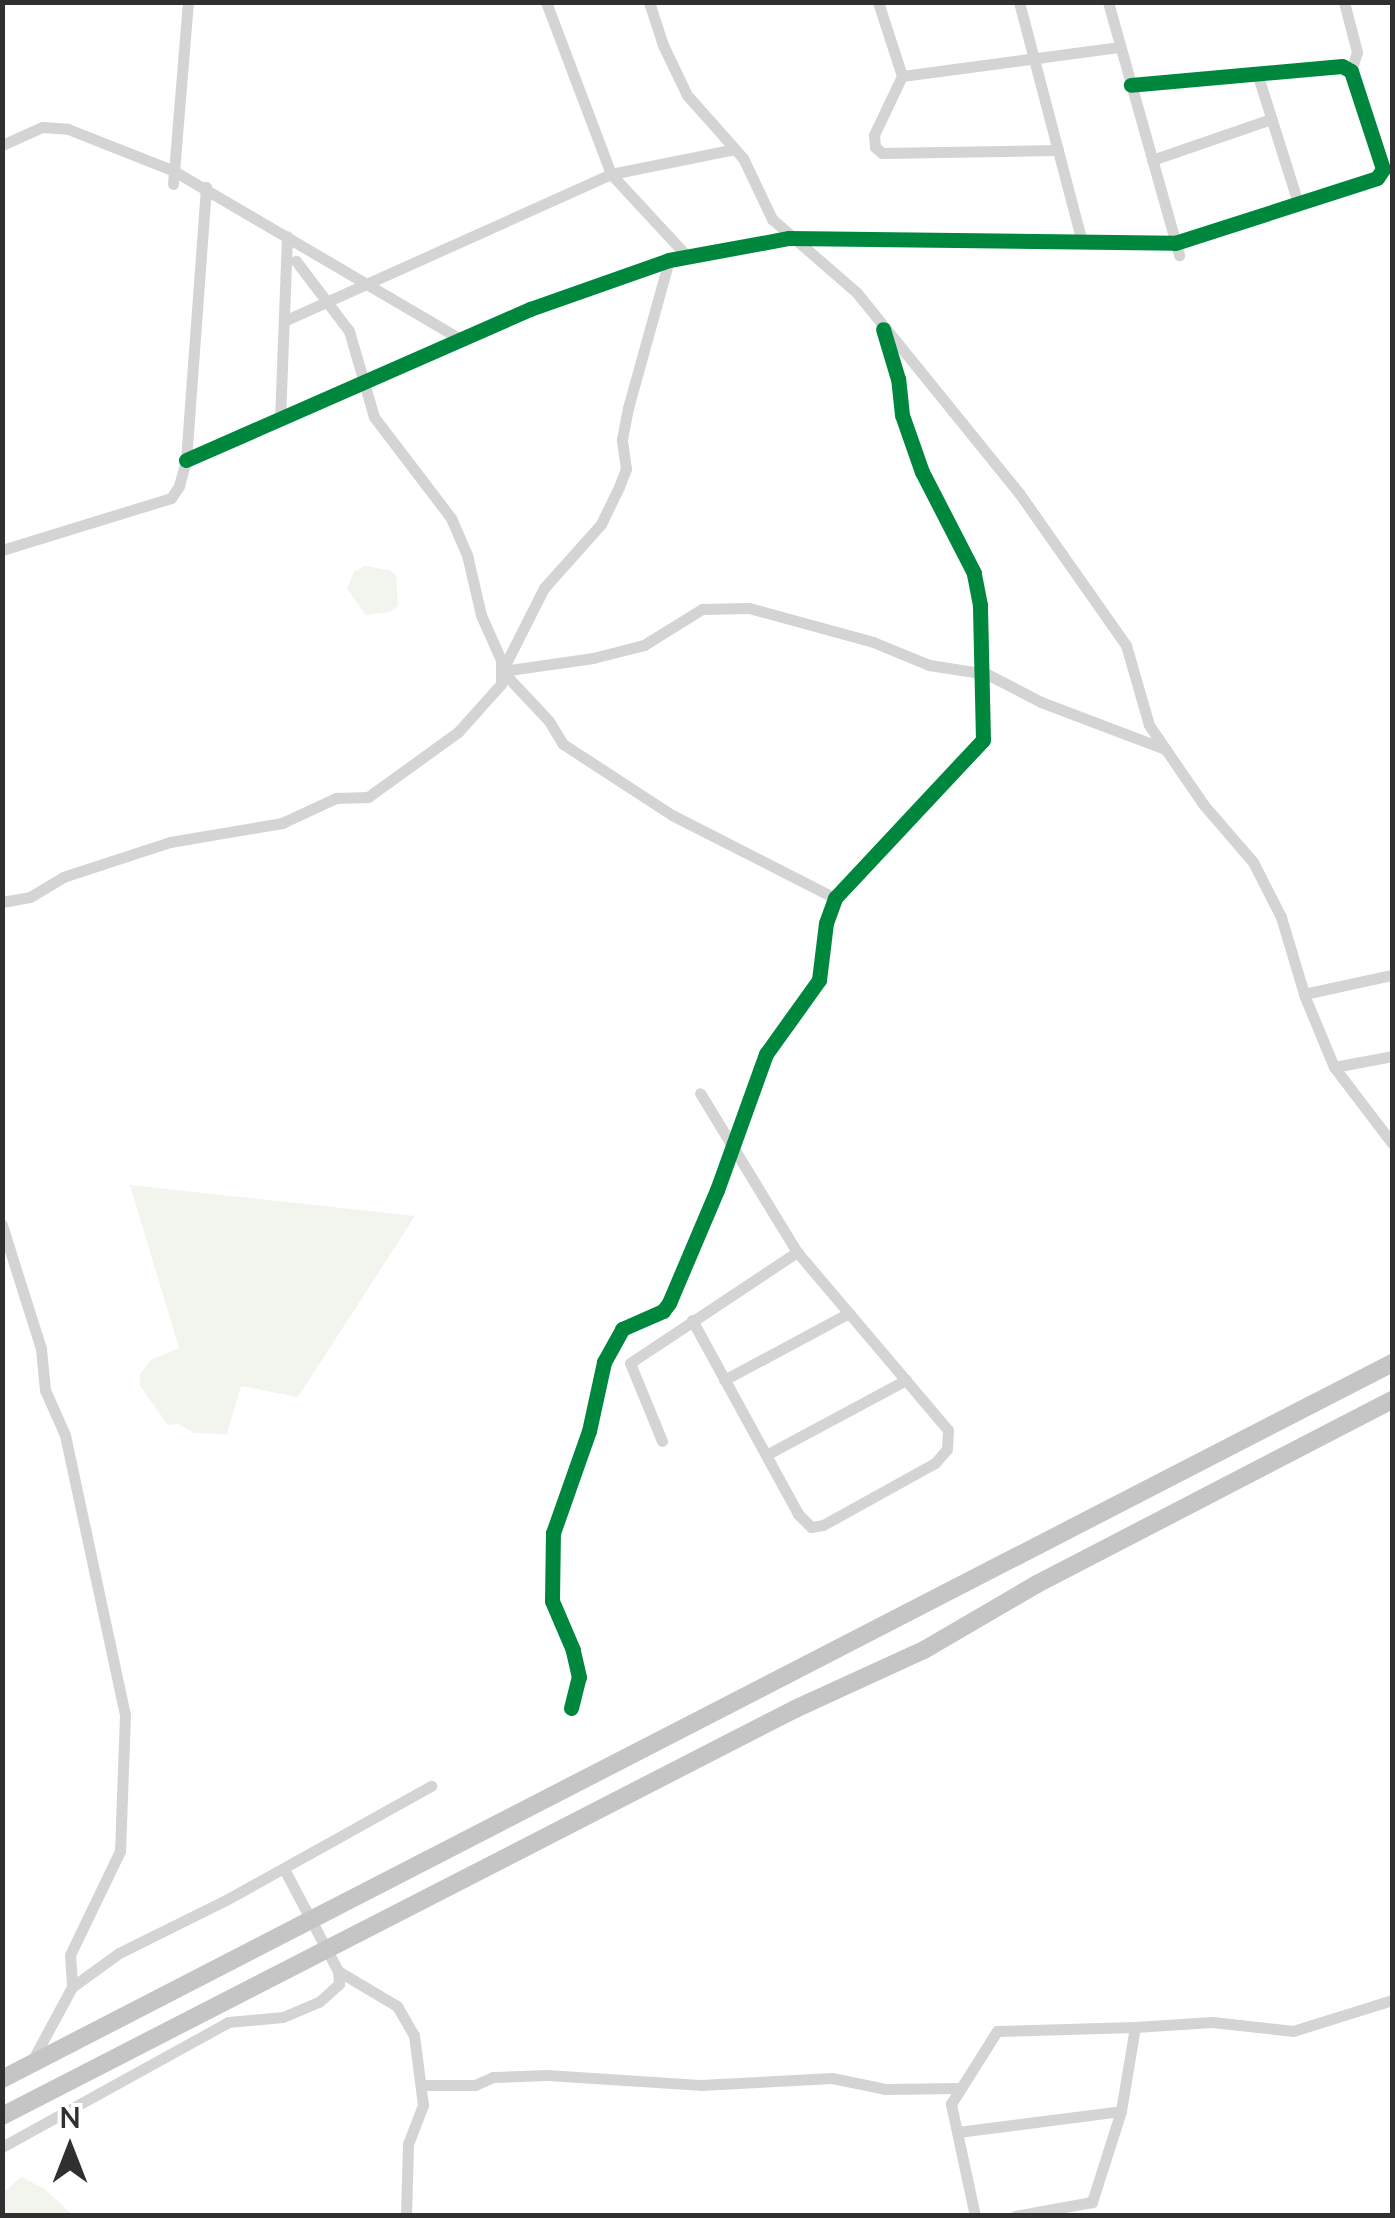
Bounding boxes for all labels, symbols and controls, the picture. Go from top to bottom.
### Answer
north arrow [20,2098,120,2198]
text: N [59,2100,81,2135]

